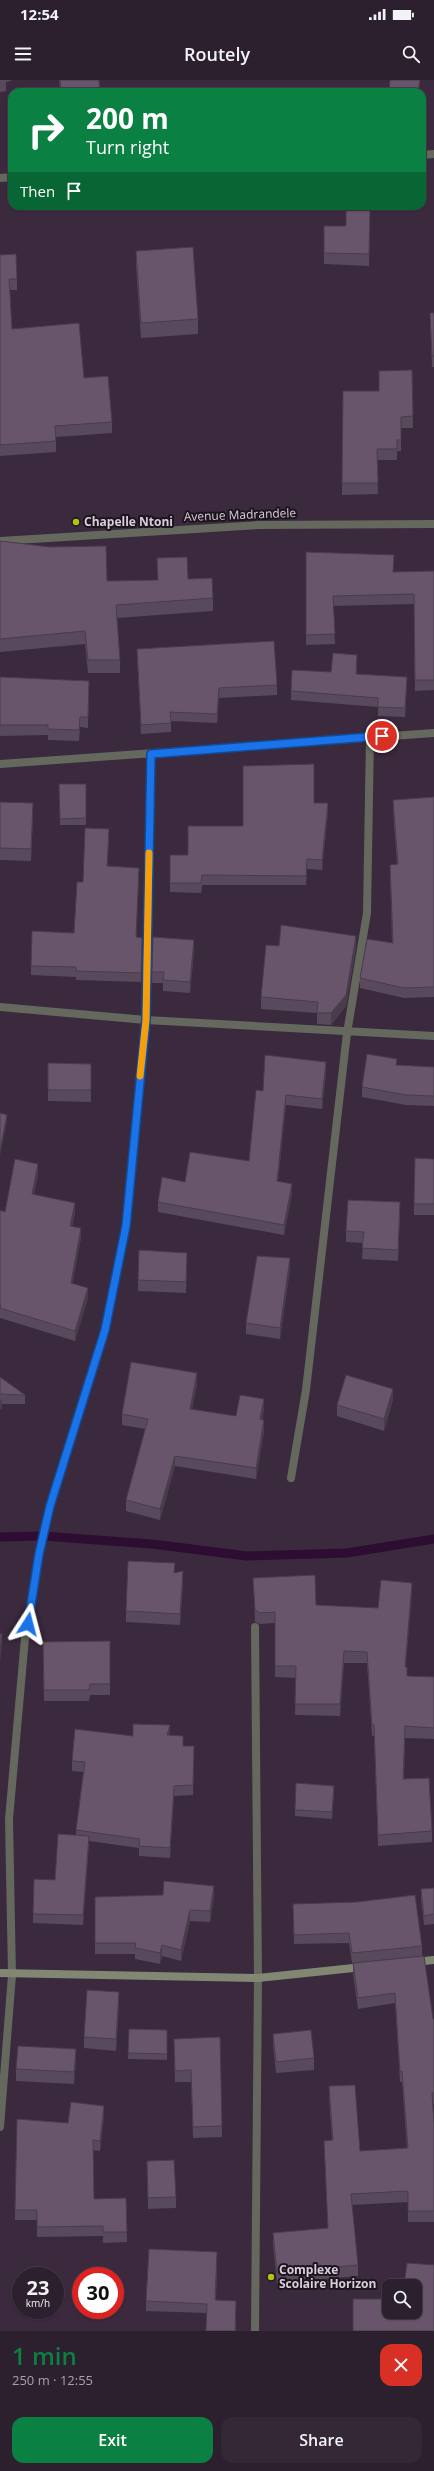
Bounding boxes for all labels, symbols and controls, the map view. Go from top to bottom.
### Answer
text: 12:54 [20,4,59,24]
text: Routely [184,42,250,66]
icon: menu [12,43,34,65]
icon: search [400,43,422,65]
text: 200 m [86,99,169,137]
icon: right [20,104,72,156]
text: Turn right [86,135,169,159]
icon: arrive [63,180,85,202]
text: Then [20,181,55,201]
street label: Avenue Madrandele [183,504,297,525]
place label: Chapelle Ntoni [84,513,173,530]
marker: Chapelle Ntoni [71,517,81,527]
pin [365,719,399,753]
icon: arrive [371,725,393,747]
position arrow [7,1603,49,1645]
place label: Complexe Scolaire Horizon [279,2261,376,2292]
speed limit sign: 30 [72,2267,124,2319]
marker: Complexe Scolaire Horizon [266,2272,276,2282]
text: 23 [27,2274,49,2301]
map controls [382,2279,422,2319]
button: search [382,2279,422,2319]
text: km/h [26,2296,50,2310]
text: 1 min [12,2339,77,2372]
button: close [380,2344,422,2386]
text: 250 m · 12:55 [12,2371,93,2389]
button: Exit [12,2417,213,2463]
button: Share [221,2417,422,2463]

